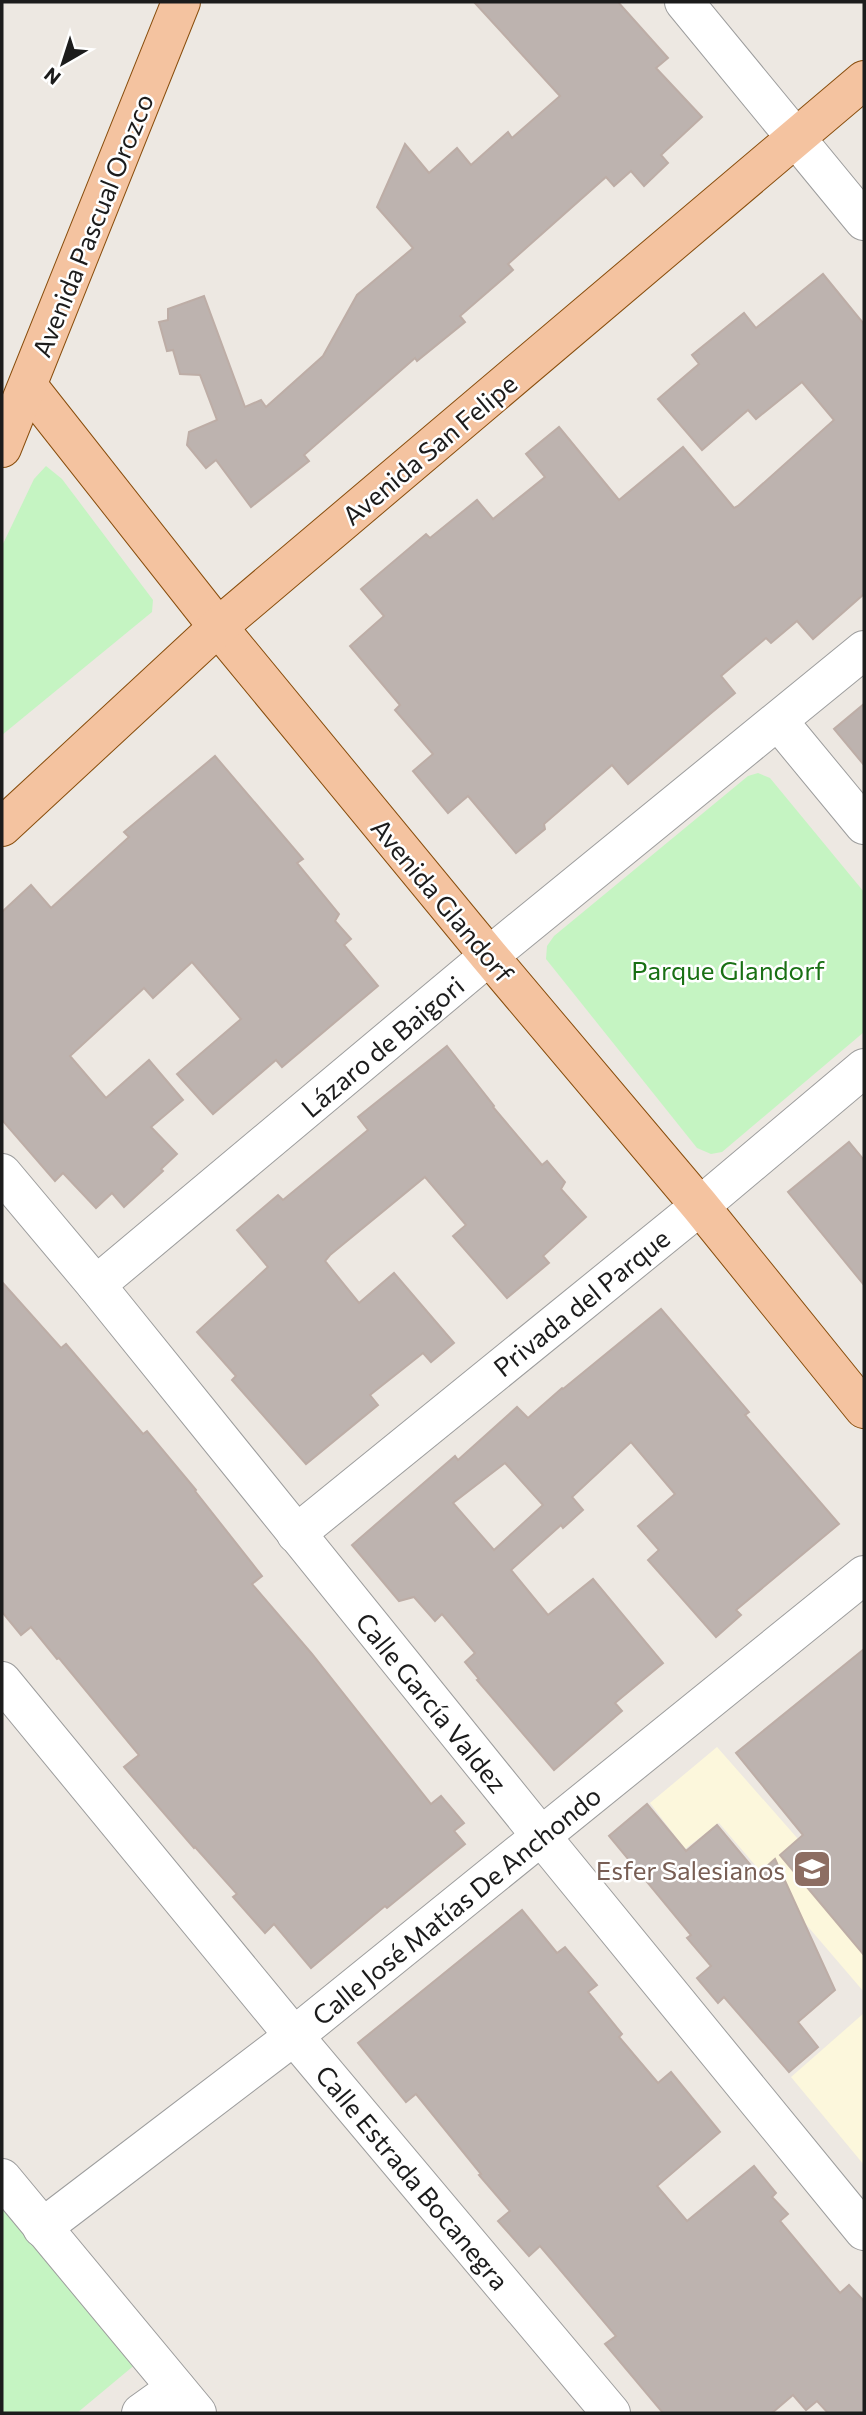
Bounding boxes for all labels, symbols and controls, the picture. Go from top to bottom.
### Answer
north arrow [28,28,98,98]
text: N [39,63,65,90]
street label: Avenida Pascual Orozco [25,89,159,361]
street label: Avenida San Felipe [336,367,522,531]
street label: Avenida Glandorf [366,812,521,989]
park label: Parque Glandorf [631,954,826,985]
street label: Lázaro de Baigori [294,969,470,1123]
street label: Privada del Parque [487,1222,675,1382]
street label: Calle García Valdez [350,1606,514,1798]
street label: Calle José Matías De Anchondo [306,1779,606,2031]
school or university icon: Esfer Salesianos [791,1848,833,1890]
place label: Esfer Salesianos [596,1854,785,1885]
street label: Calle Estrada Bocanegra [310,2058,516,2296]

